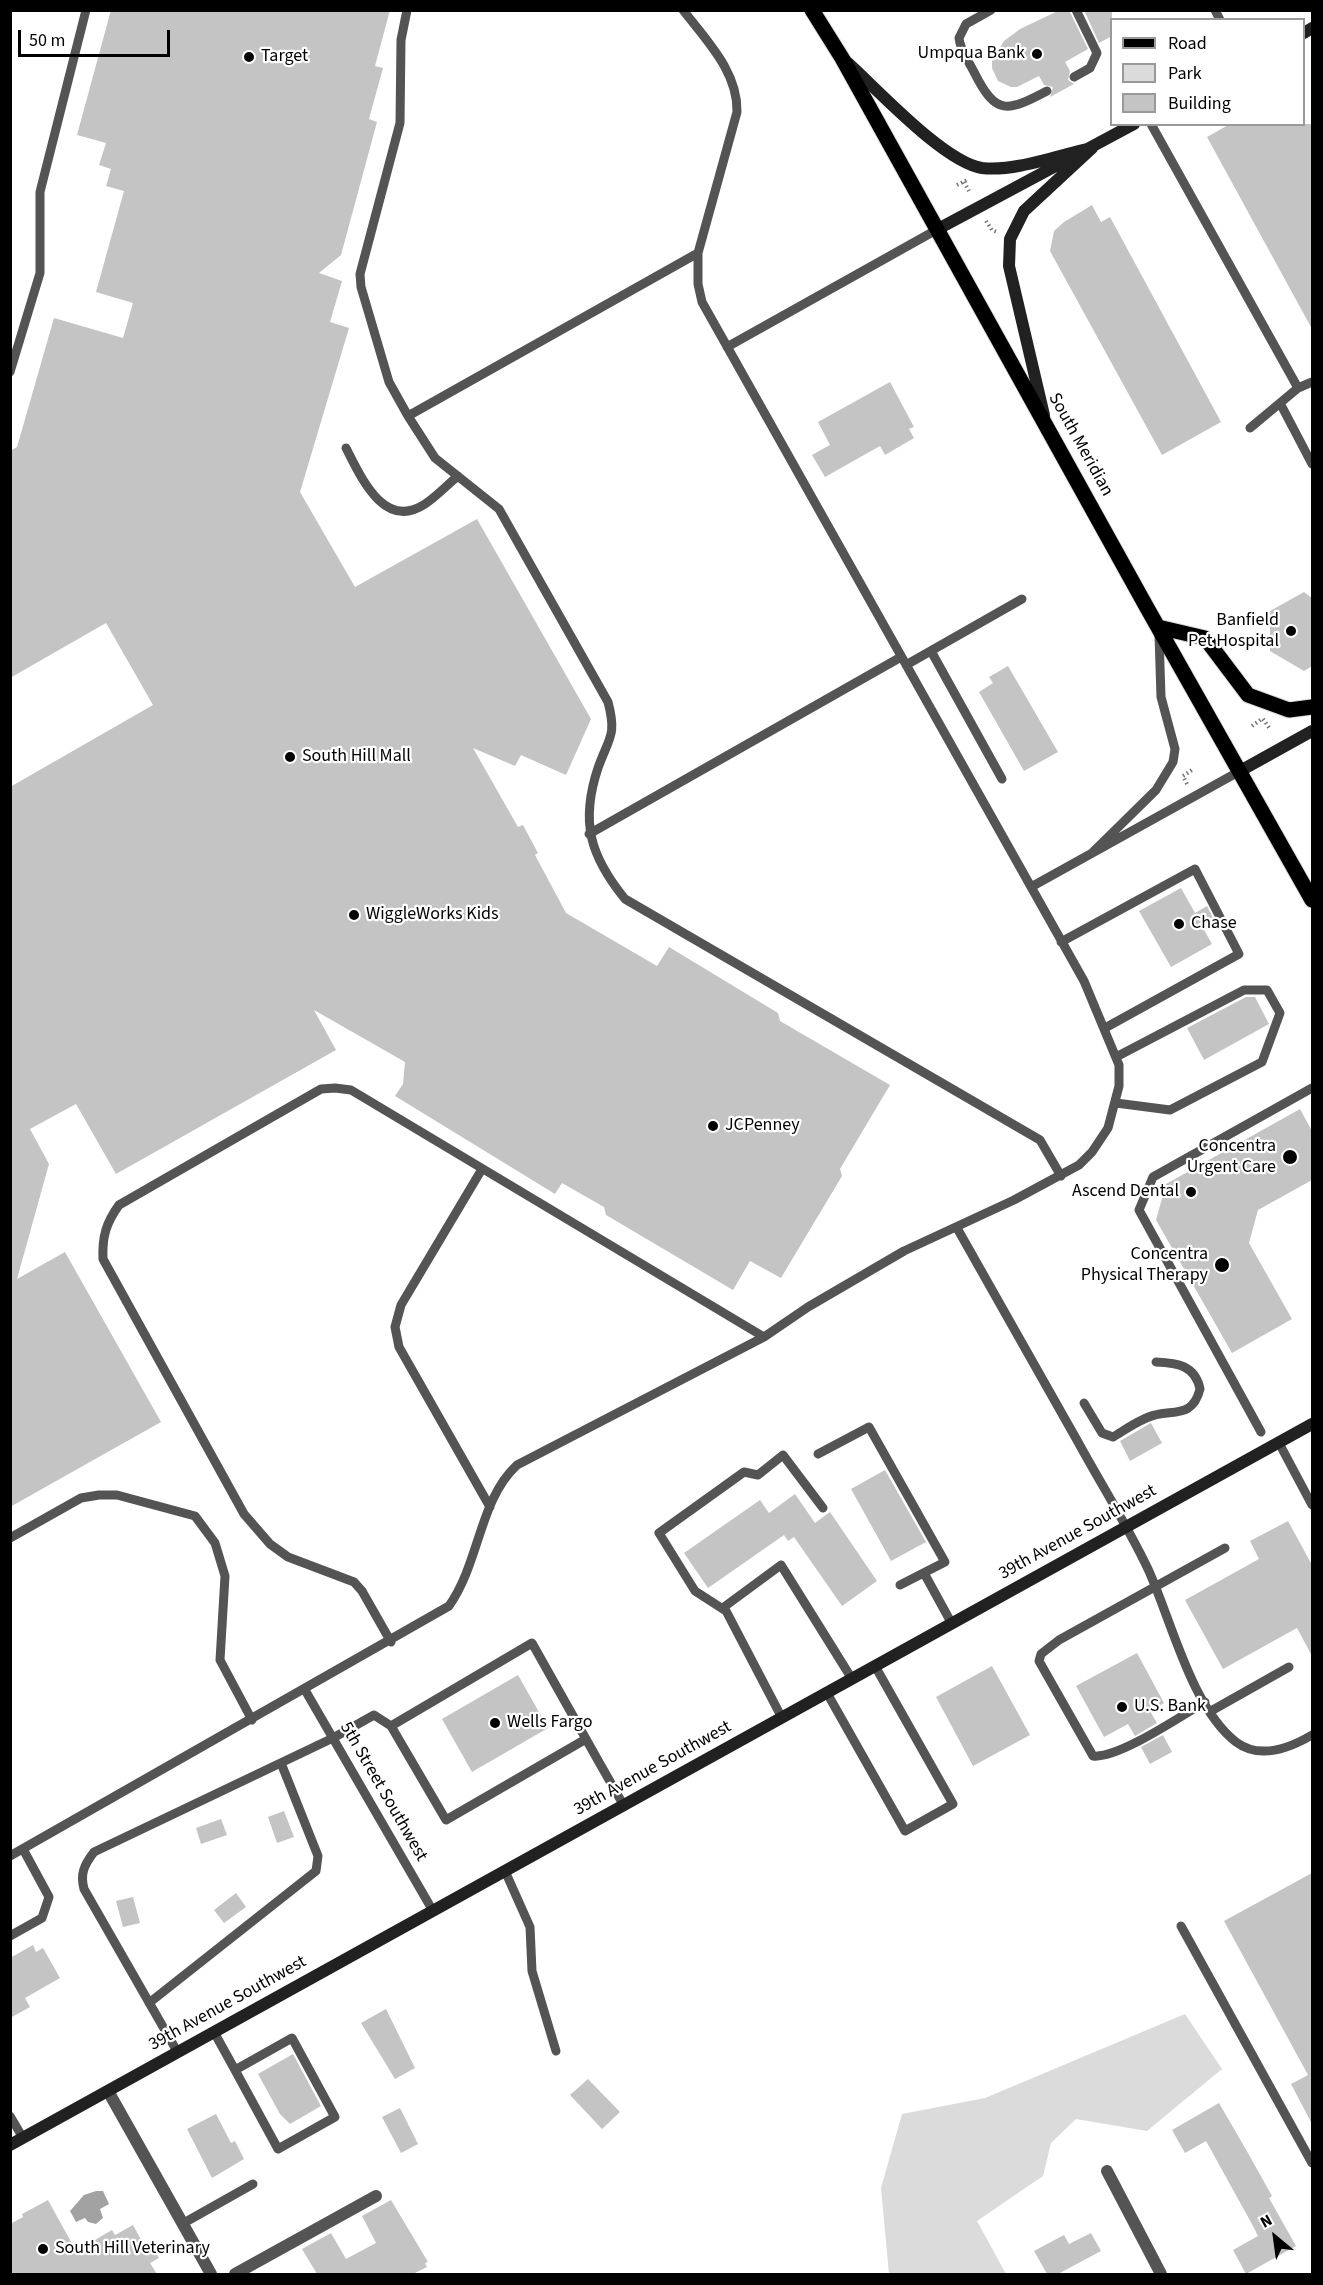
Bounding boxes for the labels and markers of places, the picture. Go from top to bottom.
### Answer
place label: Umpqua Bank [918,43,1025,65]
place label: Target [261,46,308,68]
marker: Umpqua Bank [1030,47,1044,61]
marker: Target [242,50,256,64]
place label: Banfield Pet Hospital [1188,610,1279,652]
marker: Banfield Pet Hospital [1284,624,1298,638]
place label: South Hill Mall [302,746,411,768]
marker: South Hill Mall [283,750,297,764]
place label: WiggleWorks Kids [366,904,499,926]
marker: WiggleWorks Kids [347,908,361,922]
place label: Chase [1191,913,1237,935]
marker: Chase [1172,917,1186,931]
place label: JCPenney [725,1115,800,1137]
marker: JCPenney [706,1119,720,1133]
place label: Concentra Urgent Care [1187,1136,1276,1178]
marker: Concentra Urgent Care [1281,1148,1299,1166]
place label: Ascend Dental [1072,1181,1179,1203]
marker: Ascend Dental [1184,1185,1198,1199]
place label: Concentra Physical Therapy [1081,1244,1208,1286]
marker: Concentra Physical Therapy [1213,1256,1231,1274]
place label: U.S. Bank [1134,1696,1206,1718]
marker: U.S. Bank [1115,1700,1129,1714]
place label: Wells Fargo [507,1712,592,1734]
marker: Wells Fargo [488,1716,502,1730]
place label: South Hill Veterinary [55,2238,210,2260]
marker: South Hill Veterinary [36,2242,50,2256]

